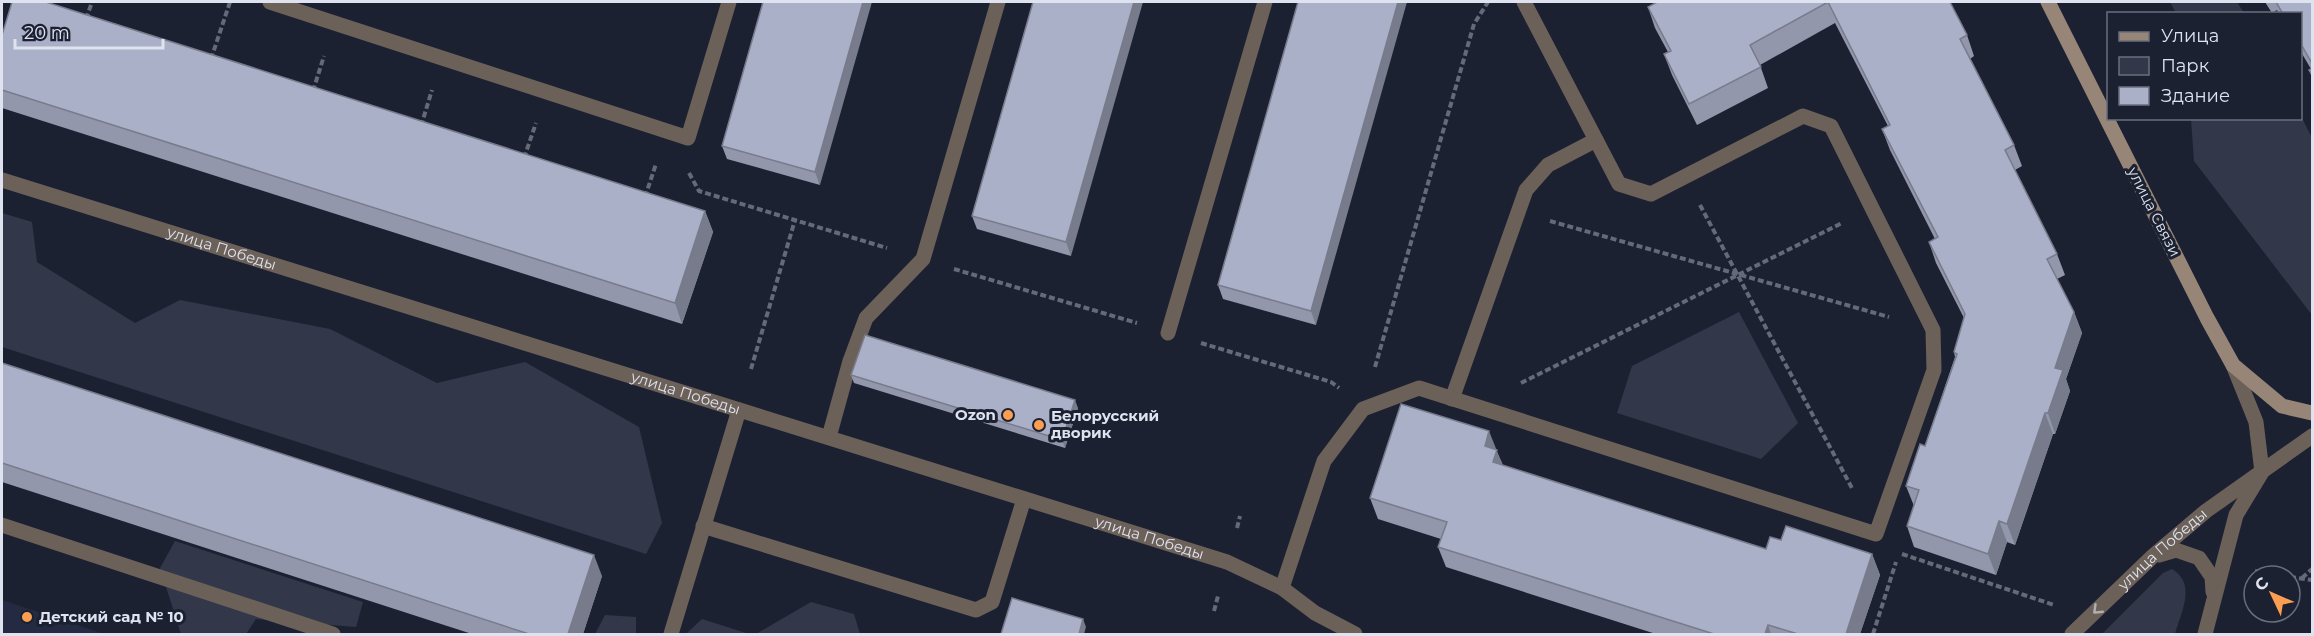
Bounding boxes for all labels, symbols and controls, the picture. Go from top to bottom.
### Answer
scale bar [15,12,164,50]
legend [2107,12,2302,120]
text: 20 m [24,22,70,44]
text: Улица [2161,25,2219,47]
text: Парк [2161,55,2210,77]
text: Здание [2161,85,2230,107]
street label: улица Связи [2123,163,2185,260]
street label: улица Победы [164,222,279,274]
street label: улица Победы [628,366,743,419]
place label: Ozon [955,405,996,424]
place label: Белорусский дворик [1051,406,1159,442]
marker: Ozon [1001,408,1015,422]
marker: Белорусский дворик [1032,418,1046,432]
street label: улица Победы [2113,504,2211,594]
street label: улица Победы [1092,511,1207,563]
north arrow [2242,564,2302,624]
text: С [2251,573,2273,595]
one-way arrow [2094,603,2104,614]
place label: Детский сад № 10 [39,607,184,626]
marker: Детский сад № 10 [20,610,34,624]

